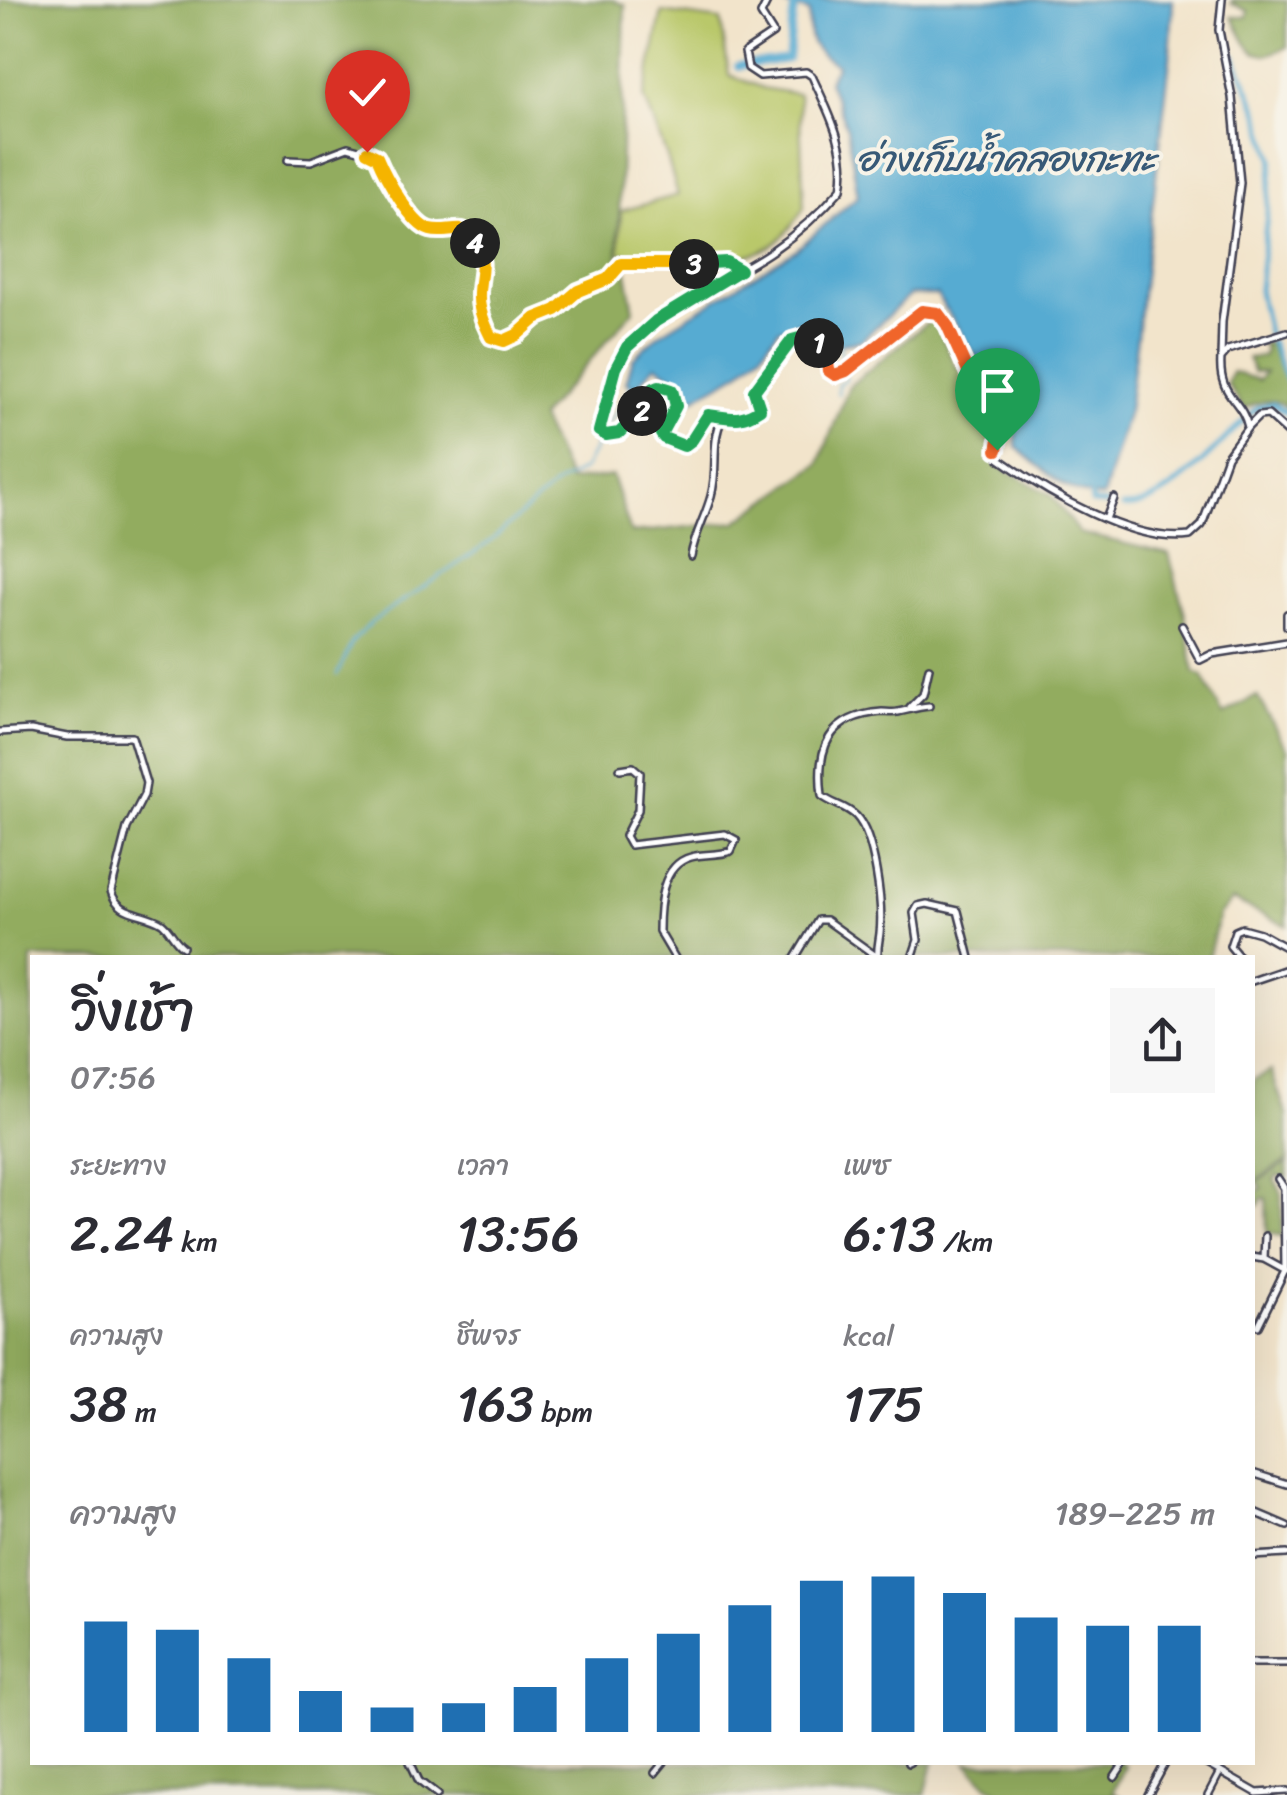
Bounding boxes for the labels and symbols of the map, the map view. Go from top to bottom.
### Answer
pin [325,50,410,153]
water label: อ่างเก็บน้ำคลองกะทะ [856,128,1160,190]
pin: 4 [450,218,500,268]
pin: 3 [669,239,719,289]
pin: 1 [794,318,844,368]
pin [955,348,1040,451]
pin: 2 [617,386,667,436]

